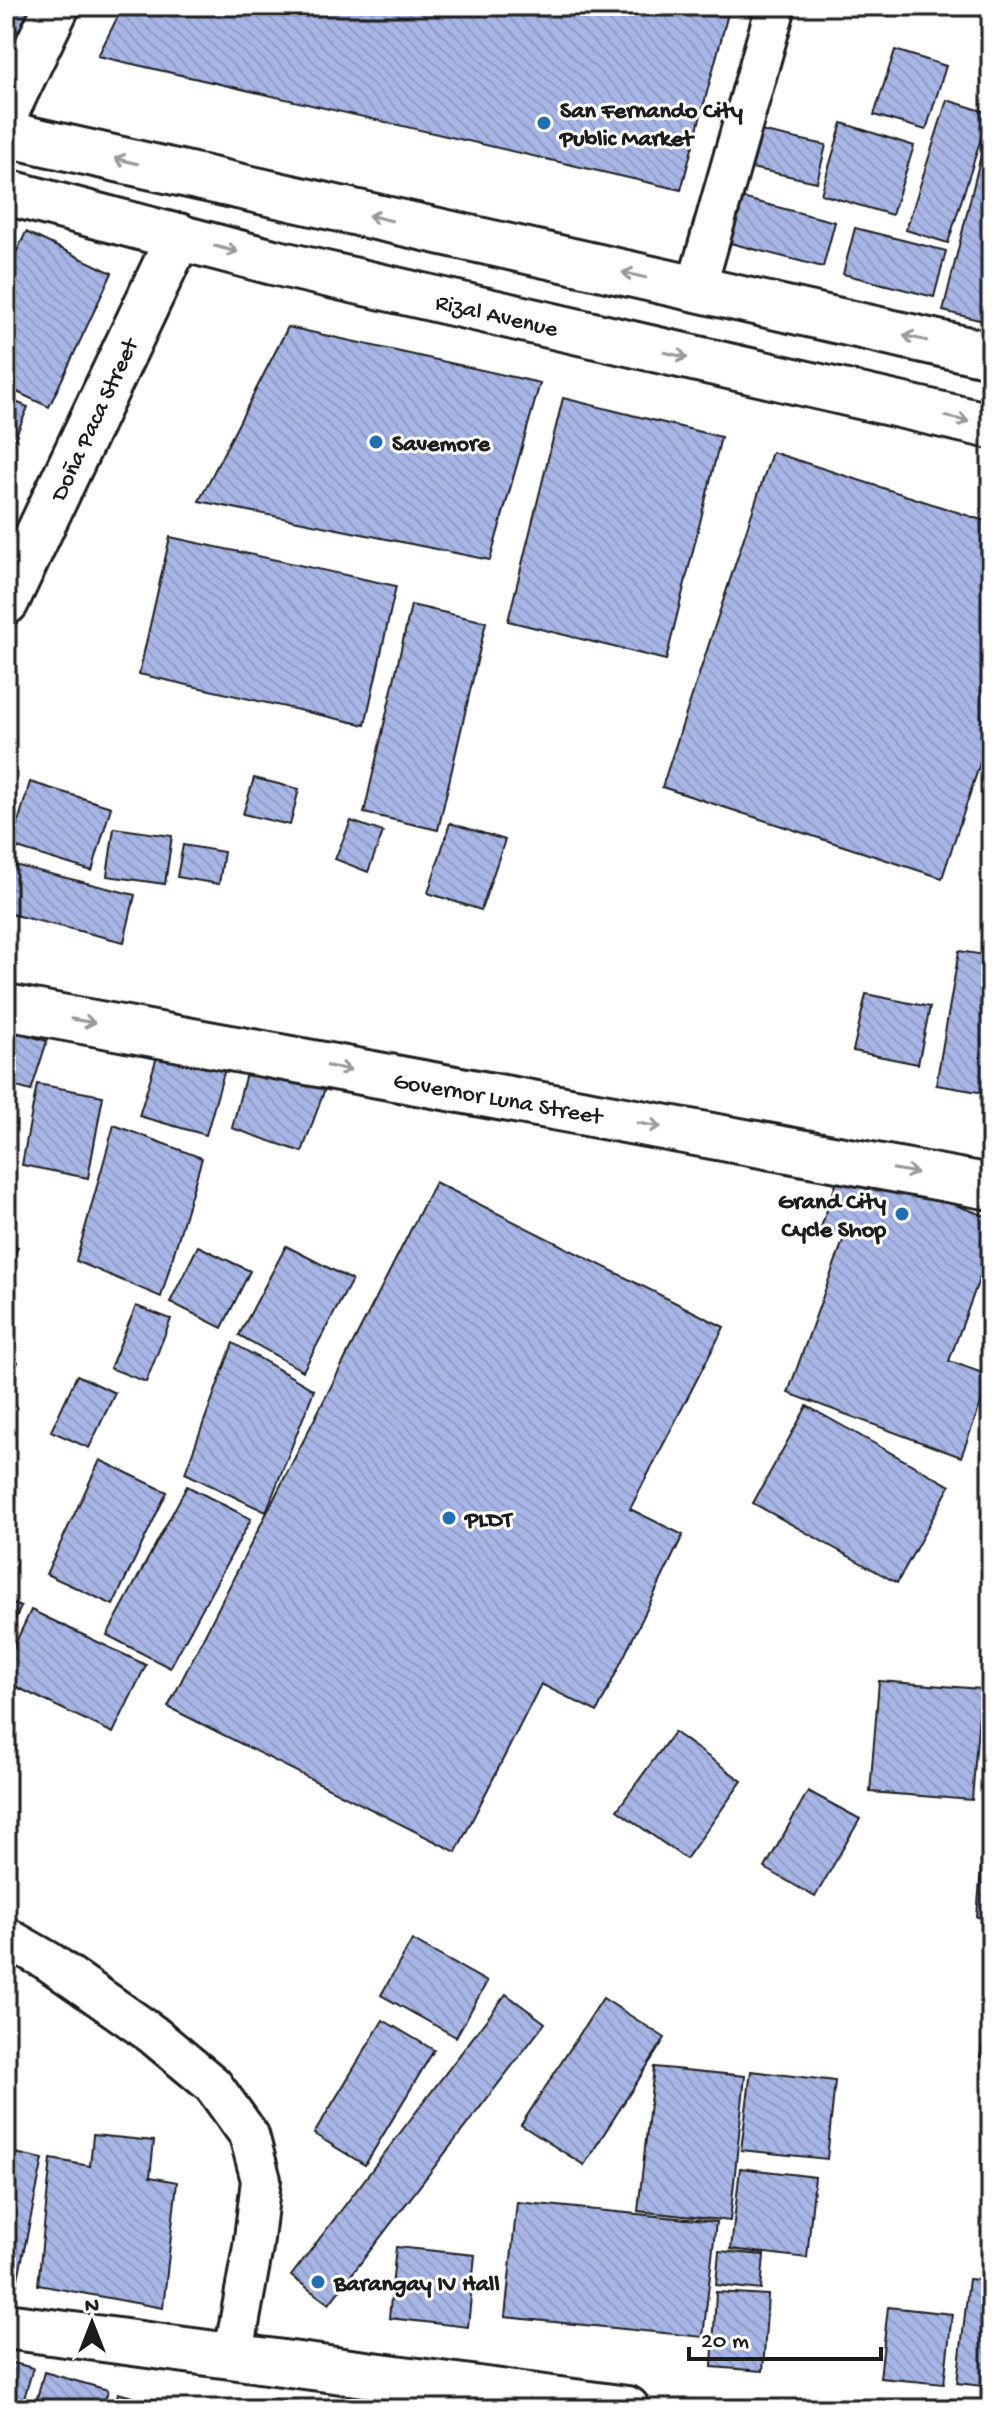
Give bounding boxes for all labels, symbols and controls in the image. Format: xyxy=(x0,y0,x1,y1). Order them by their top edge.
place label: San Fernando City Public Market xyxy=(558,98,743,155)
marker: San Fernando City Public Market xyxy=(535,114,553,132)
one-way arrow xyxy=(114,153,140,168)
one-way arrow xyxy=(368,210,394,225)
one-way arrow xyxy=(212,242,238,257)
one-way arrow xyxy=(622,267,647,282)
street label: Rizal Avenue xyxy=(432,289,561,346)
one-way arrow xyxy=(903,330,928,345)
street label: Doña Paca Street xyxy=(45,332,147,508)
one-way arrow xyxy=(663,348,688,363)
one-way arrow xyxy=(944,412,969,427)
place label: Savemore xyxy=(392,431,491,460)
marker: Savemore xyxy=(367,433,385,451)
one-way arrow xyxy=(70,1015,95,1030)
one-way arrow xyxy=(325,1061,351,1076)
street label: Governor Luna Street xyxy=(391,1068,606,1133)
one-way arrow xyxy=(636,1118,662,1133)
one-way arrow xyxy=(892,1165,917,1180)
place label: Grand City Cycle Shop xyxy=(778,1189,886,1246)
marker: Grand City Cycle Shop xyxy=(893,1205,911,1223)
place label: PLDT xyxy=(463,1507,514,1536)
marker: PLDT xyxy=(440,1509,458,1527)
place label: Barangay IV Hall xyxy=(333,2271,500,2300)
marker: Barangay IV Hall xyxy=(309,2273,327,2291)
north arrow xyxy=(52,2283,132,2363)
text: N xyxy=(85,2294,99,2320)
scale bar xyxy=(689,2311,881,2361)
text: 20 m xyxy=(701,2328,749,2357)

